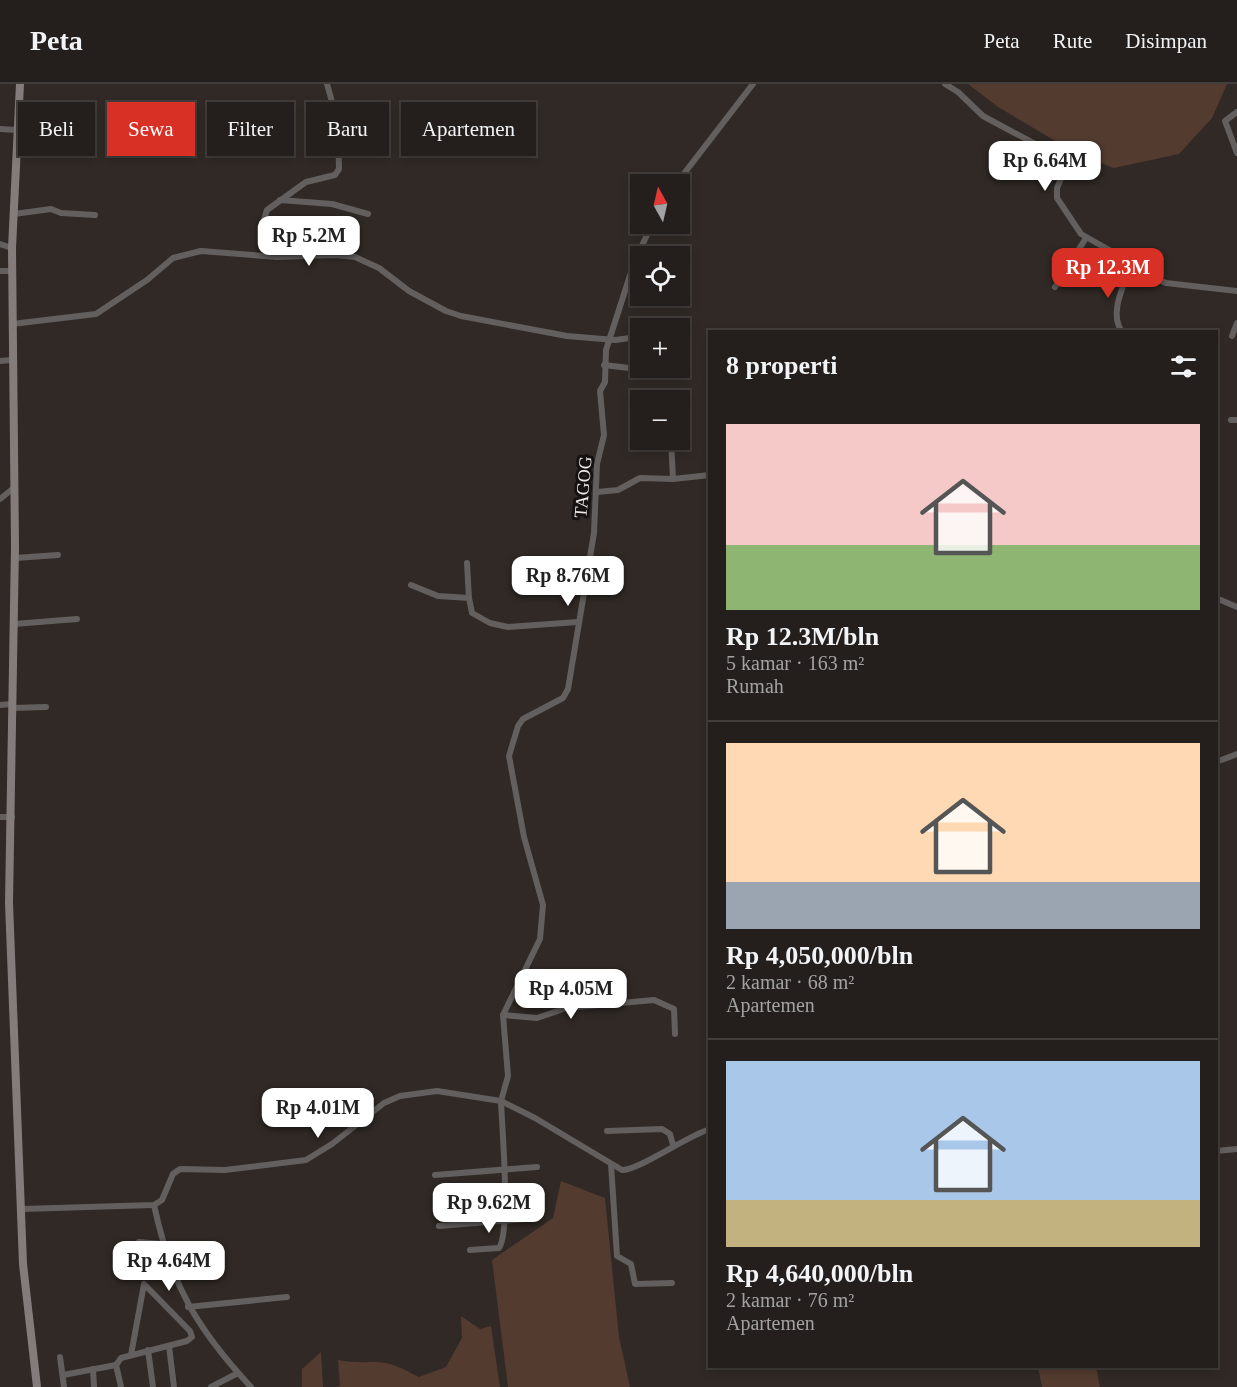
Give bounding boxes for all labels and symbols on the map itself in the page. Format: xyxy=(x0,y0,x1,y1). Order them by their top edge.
pin: Rp 6.64M xyxy=(983,141,1107,192)
north arrow xyxy=(630,174,690,234)
pin: Rp 5.2M xyxy=(254,216,364,267)
pin: Rp 12.3M xyxy=(1046,248,1170,299)
street label: TAGOG xyxy=(570,455,596,519)
pin: Rp 8.76M xyxy=(506,556,630,607)
pin: Rp 4.05M xyxy=(509,969,633,1020)
pin: Rp 4.01M xyxy=(256,1088,380,1139)
pin: Rp 9.62M xyxy=(427,1183,551,1234)
pin: Rp 4.64M xyxy=(107,1241,231,1292)

